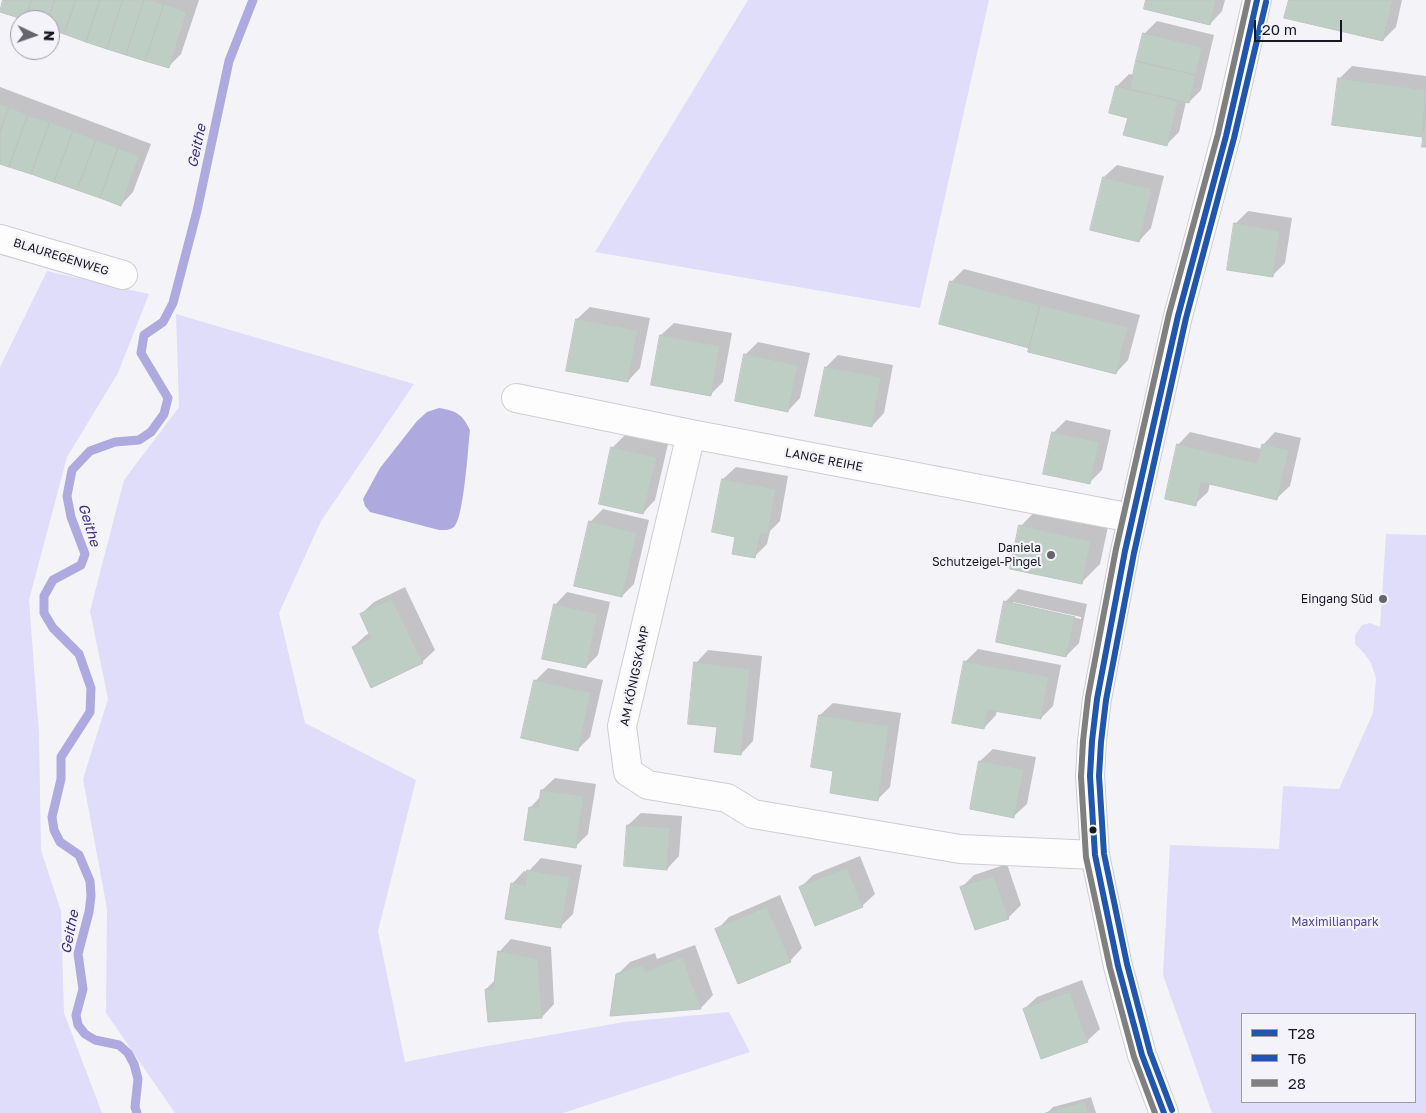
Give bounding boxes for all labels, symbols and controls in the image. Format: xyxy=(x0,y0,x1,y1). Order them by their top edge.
north arrow xyxy=(10,10,60,60)
scale bar xyxy=(1256,10,1344,42)
text: 20 m xyxy=(1262,20,1297,38)
text: N xyxy=(41,30,58,42)
water label: Geithe xyxy=(184,123,210,169)
street label: BLAUREGENWEG xyxy=(11,236,111,278)
street label: LANGE REIHE xyxy=(784,445,864,475)
water label: Geithe xyxy=(75,501,103,549)
place label: Daniela Schutzeigel-Pingel xyxy=(932,541,1041,569)
marker: Daniela Schutzeigel-Pingel xyxy=(1045,549,1057,561)
place label: Eingang Süd xyxy=(1301,592,1373,606)
marker: Eingang Süd xyxy=(1377,593,1389,605)
street label: AM KÖNIGSKAMP xyxy=(617,625,653,727)
unlabelled marker xyxy=(1088,825,1098,835)
water label: Geithe xyxy=(58,909,82,955)
park label: Maximilianpark xyxy=(1291,915,1379,929)
legend xyxy=(1241,1013,1416,1103)
text: T28 xyxy=(1288,1024,1315,1042)
text: T6 xyxy=(1288,1049,1306,1067)
text: 28 xyxy=(1288,1074,1306,1092)

